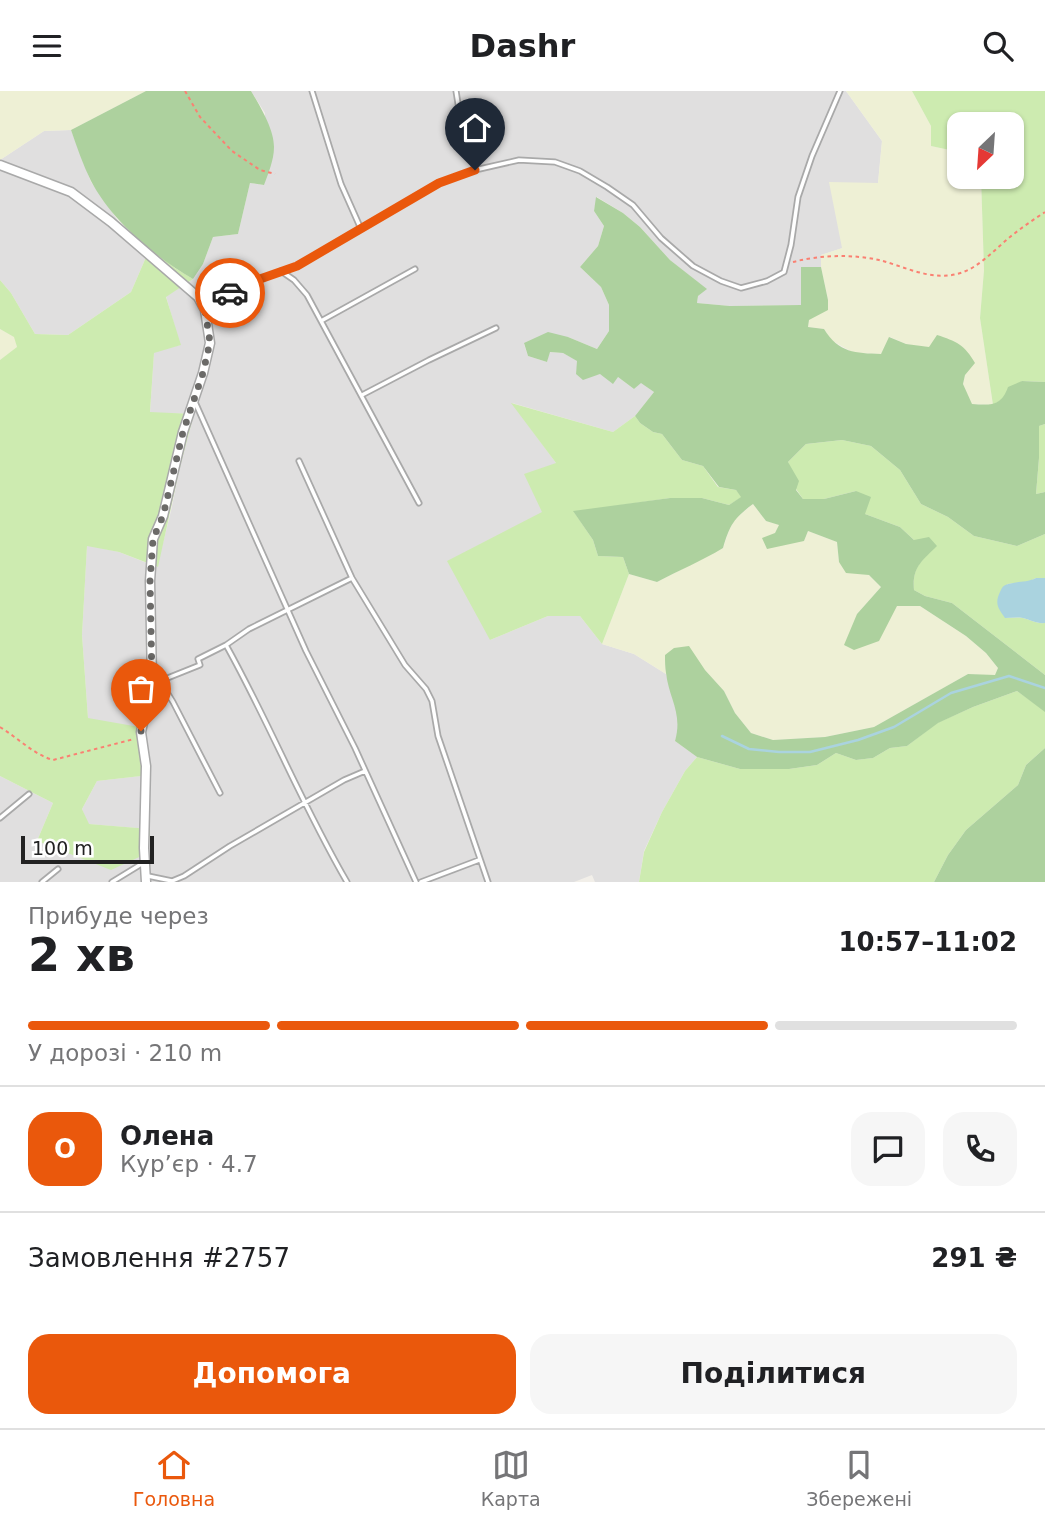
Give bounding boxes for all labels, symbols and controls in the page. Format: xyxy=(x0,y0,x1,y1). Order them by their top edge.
icon: menu xyxy=(28,27,66,65)
text: Dashr xyxy=(470,27,575,65)
icon: search xyxy=(979,27,1017,65)
pin xyxy=(445,98,505,170)
icon: home xyxy=(456,109,494,147)
north arrow xyxy=(947,112,1024,189)
map controls xyxy=(947,112,1024,189)
courier xyxy=(195,258,265,328)
icon: car xyxy=(211,274,249,312)
pin xyxy=(111,659,171,731)
icon: bag xyxy=(122,670,160,708)
scale bar xyxy=(21,833,154,865)
text: 100 m xyxy=(32,837,93,859)
text: Прибуде через xyxy=(28,903,209,929)
text: 10:57–11:02 xyxy=(838,927,1017,957)
text: 2 хв xyxy=(28,928,135,982)
text: У дорозі · 210 m xyxy=(28,1040,222,1066)
button: chat xyxy=(851,1112,925,1186)
button: phone xyxy=(943,1112,1017,1186)
text: Олена xyxy=(120,1121,214,1151)
text: О xyxy=(54,1134,76,1164)
text: Кур’єр · 4.7 xyxy=(120,1151,258,1177)
text: Замовлення #2757 xyxy=(28,1243,290,1273)
text: 291 ₴ xyxy=(931,1243,1017,1273)
button: Допомога xyxy=(28,1334,516,1414)
button: Поділитися xyxy=(530,1334,1017,1414)
tab: Головна xyxy=(133,1446,215,1510)
tab: Карта xyxy=(481,1446,541,1510)
tab: Збережені xyxy=(806,1446,912,1510)

